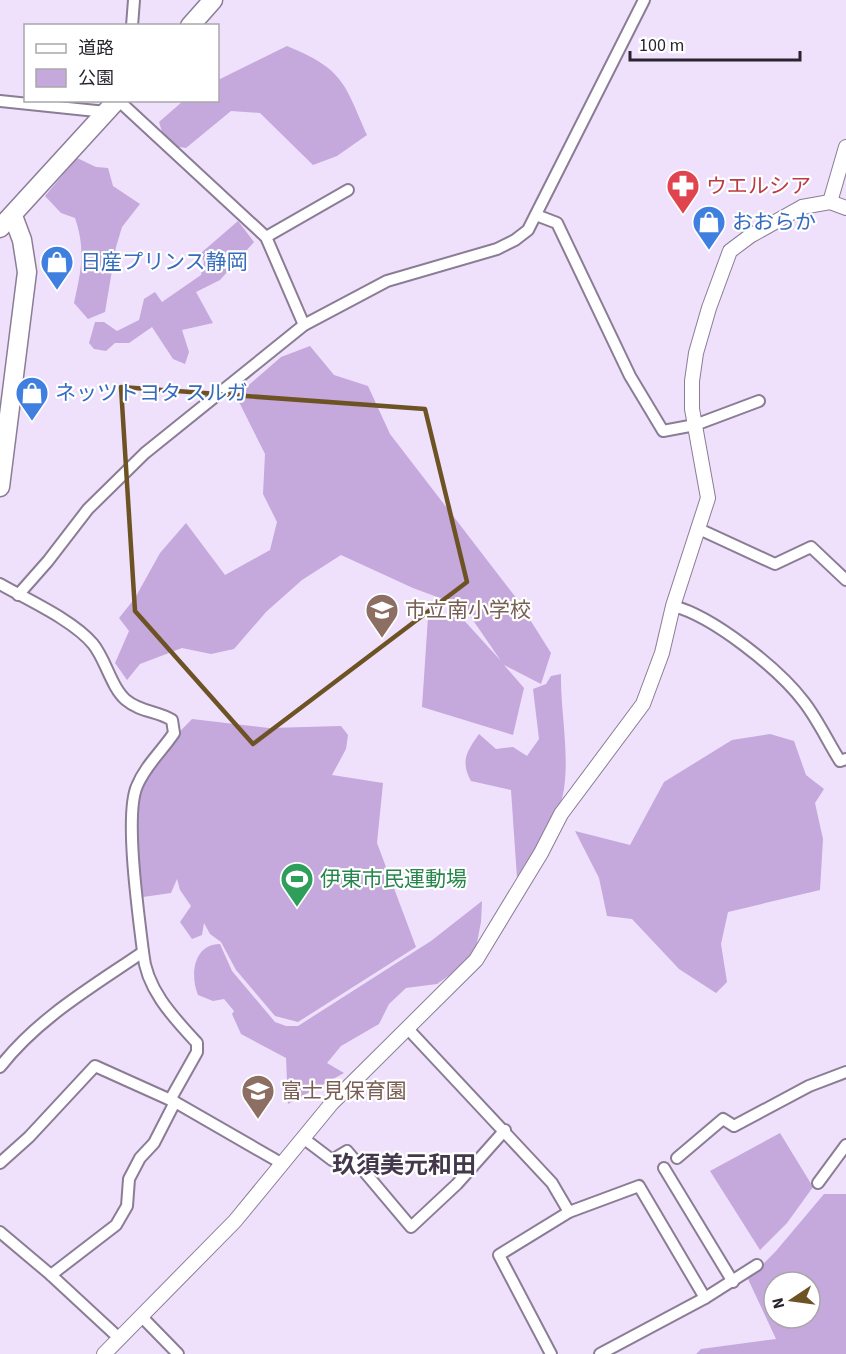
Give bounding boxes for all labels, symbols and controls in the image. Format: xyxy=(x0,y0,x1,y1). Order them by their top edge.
legend xyxy=(24,24,219,102)
scale bar xyxy=(630,24,800,62)
text: 100 m xyxy=(639,33,684,58)
text: 道路 xyxy=(78,36,114,61)
text: 公園 xyxy=(78,66,114,91)
pharmacy icon: ウエルシア xyxy=(665,168,701,215)
place label: ウエルシア xyxy=(706,171,811,201)
shop icon: おおらか xyxy=(691,204,727,251)
place label: おおらか xyxy=(732,207,816,237)
shop icon: 日産プリンス静岡 xyxy=(39,244,75,291)
place label: 日産プリンス静岡 xyxy=(80,247,248,277)
shop icon: ネッツトヨタ スルガ xyxy=(14,375,50,422)
place label: ネッツトヨタ スルガ xyxy=(55,378,248,408)
school or university icon: 市立南小学校 xyxy=(364,592,400,639)
place label: 市立南小学校 xyxy=(405,595,531,625)
sports icon: 伊東市民運動場 xyxy=(279,861,315,908)
place label: 伊東市民運動場 xyxy=(320,864,467,894)
school or university icon: 富士見保育園 xyxy=(240,1073,276,1120)
place label: 富士見保育園 xyxy=(281,1076,407,1106)
district label: 玖須美元和田 xyxy=(332,1148,476,1183)
north arrow xyxy=(762,1270,822,1330)
text: N xyxy=(766,1295,790,1311)

